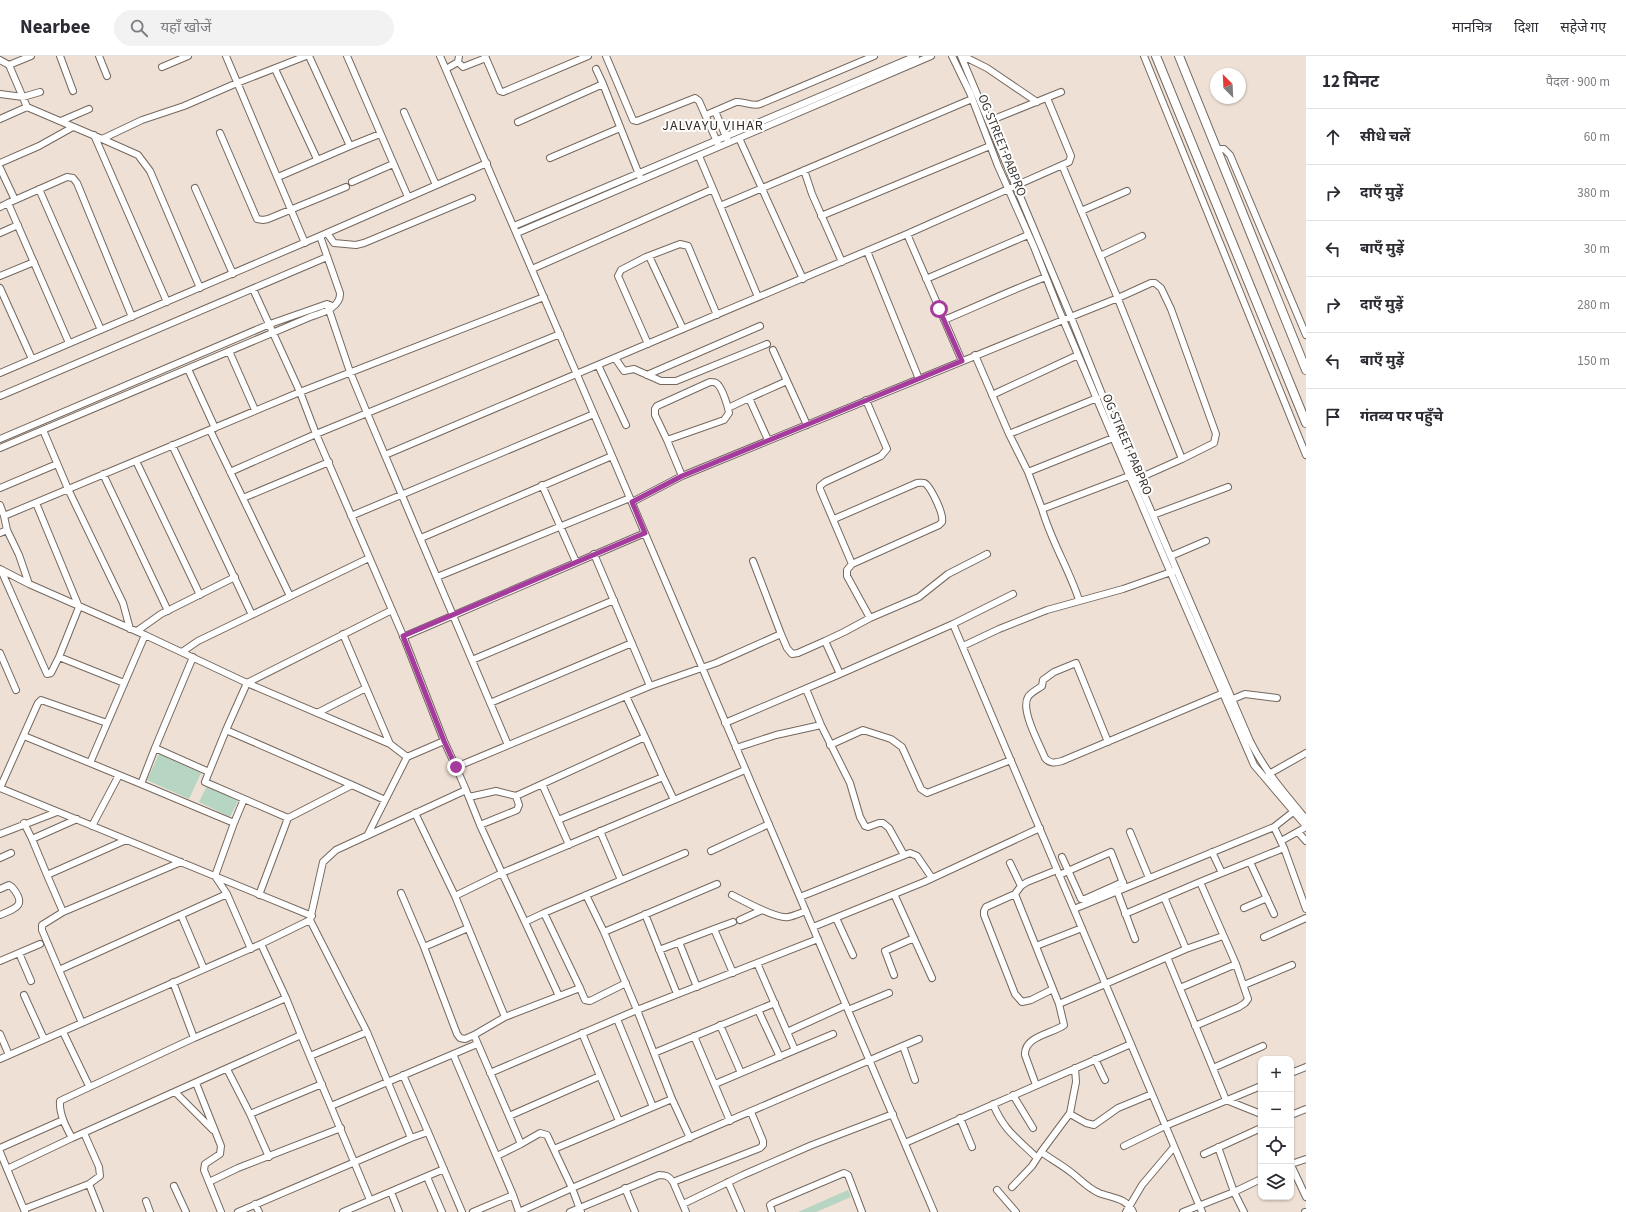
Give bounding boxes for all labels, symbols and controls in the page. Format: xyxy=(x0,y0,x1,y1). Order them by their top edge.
search box xyxy=(114,10,394,46)
text: Nearbee xyxy=(20,14,90,41)
icon: search xyxy=(128,17,150,39)
text: यहाँ खोजें xyxy=(160,17,211,38)
text: मानचित्र xyxy=(1452,18,1492,38)
text: दिशा xyxy=(1514,18,1538,38)
text: सहेजे गए xyxy=(1560,18,1606,38)
north arrow xyxy=(1210,68,1246,104)
text: 12 मिनट xyxy=(1322,70,1379,94)
text: पैदल · 900 m xyxy=(1546,73,1610,91)
street label: OG STREET PABPRO xyxy=(973,92,1031,199)
district label: JALVAYU VIHAR xyxy=(662,116,764,136)
icon: ahead xyxy=(1322,126,1344,148)
text: सीधे चलें xyxy=(1360,126,1410,147)
text: 60 m xyxy=(1584,128,1610,146)
icon: right xyxy=(1322,182,1344,204)
text: दाएँ मुड़ें xyxy=(1360,182,1403,203)
text: 380 m xyxy=(1577,184,1610,202)
icon: left xyxy=(1322,238,1344,260)
text: बाएँ मुड़ें xyxy=(1360,238,1404,259)
text: 30 m xyxy=(1584,240,1610,258)
icon: right xyxy=(1322,294,1344,316)
text: दाएँ मुड़ें xyxy=(1360,294,1403,315)
text: 280 m xyxy=(1577,296,1610,314)
route start xyxy=(930,300,948,318)
icon: left xyxy=(1322,350,1344,372)
text: बाएँ मुड़ें xyxy=(1360,350,1404,371)
text: 150 m xyxy=(1577,352,1610,370)
street label: OG STREET PABPRO xyxy=(1098,391,1157,498)
icon: arrive xyxy=(1322,406,1344,428)
text: गंतव्य पर पहुँचे xyxy=(1360,406,1443,427)
route end xyxy=(447,758,465,776)
map controls xyxy=(1258,1056,1294,1200)
button: + xyxy=(1258,1056,1294,1092)
button: − xyxy=(1258,1092,1294,1128)
button: locate xyxy=(1258,1128,1294,1164)
button: layers xyxy=(1258,1164,1294,1200)

